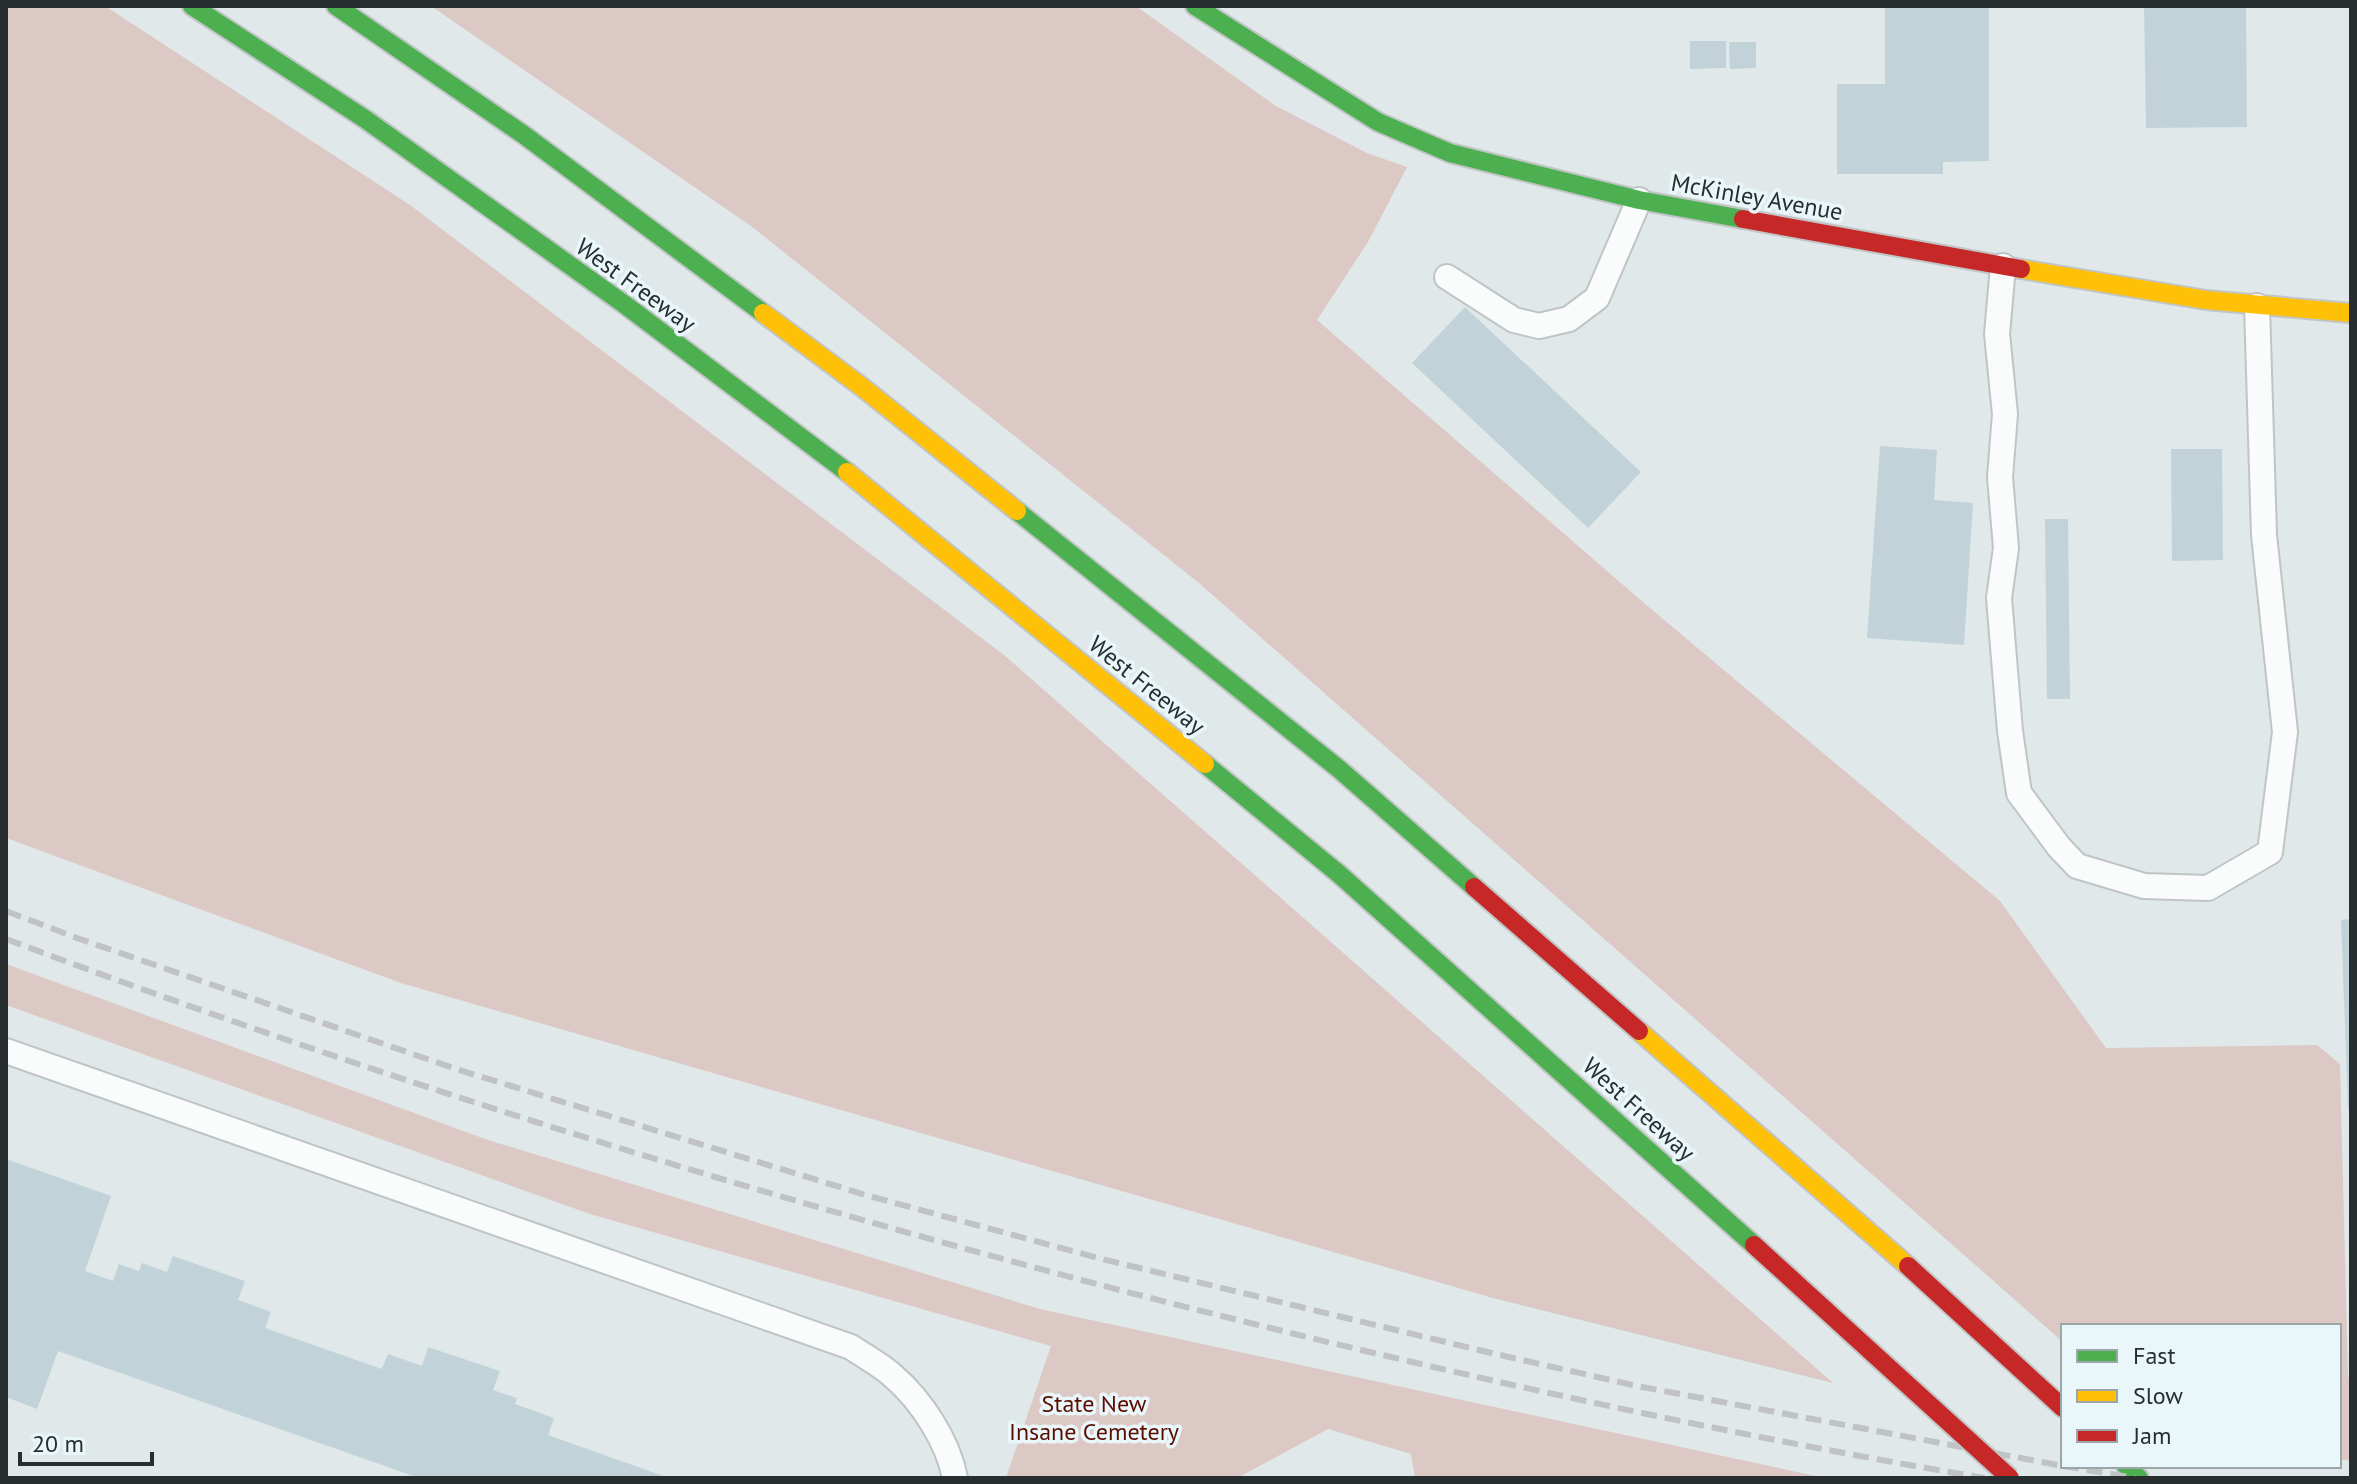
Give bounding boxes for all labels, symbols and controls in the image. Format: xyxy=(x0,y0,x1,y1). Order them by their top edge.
street label: McKinley Avenue xyxy=(1669,167,1845,227)
street label: West Freeway xyxy=(570,231,702,339)
street label: West Freeway xyxy=(1083,629,1211,741)
street label: West Freeway xyxy=(1576,1050,1702,1168)
legend xyxy=(2061,1324,2341,1468)
text: Fast xyxy=(2133,1340,2176,1371)
text: Slow xyxy=(2133,1380,2183,1411)
park label: State New Insane Cemetery xyxy=(1009,1388,1179,1447)
scale bar xyxy=(20,1416,152,1466)
text: Jam xyxy=(2132,1420,2171,1451)
text: 20 m xyxy=(32,1428,84,1459)

